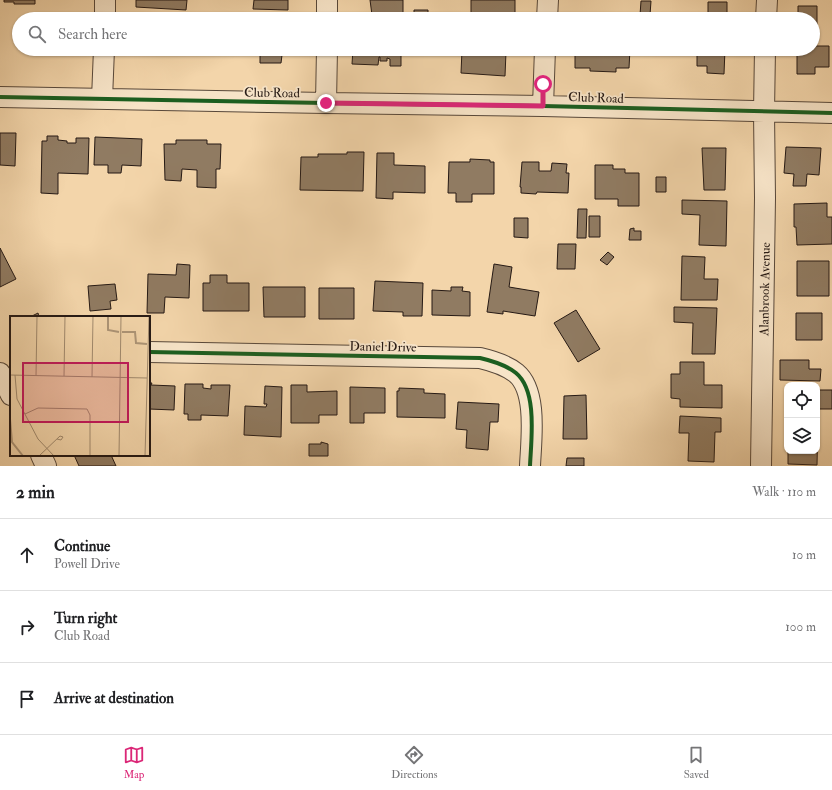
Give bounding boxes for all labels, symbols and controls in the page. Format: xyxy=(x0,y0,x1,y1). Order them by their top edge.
search box xyxy=(12,12,820,56)
icon: search xyxy=(26,23,48,45)
text: Search here xyxy=(58,25,127,44)
route start xyxy=(534,75,552,93)
street label: Club Road xyxy=(244,85,301,101)
street label: Club Road xyxy=(568,89,625,107)
route end xyxy=(317,94,335,112)
street label: Alanbrook Avenue xyxy=(756,241,774,337)
inset map xyxy=(10,316,150,456)
street label: Daniel Drive xyxy=(349,338,417,356)
map controls xyxy=(784,382,820,454)
button: locate xyxy=(784,382,820,418)
button: layers xyxy=(784,418,820,454)
text: 2 min xyxy=(16,482,55,503)
text: Walk · 110 m xyxy=(752,484,816,500)
text: Continue xyxy=(54,537,110,556)
icon: ahead xyxy=(16,544,38,566)
text: 10 m xyxy=(792,547,816,563)
text: Powell Drive xyxy=(54,556,120,572)
text: Turn right xyxy=(54,609,117,628)
icon: right xyxy=(16,616,38,638)
text: 100 m xyxy=(785,619,816,635)
text: Club Road xyxy=(54,628,110,644)
icon: arrive xyxy=(16,688,38,710)
text: Arrive at destination xyxy=(54,689,174,708)
tab: Map xyxy=(123,744,145,781)
tab: Directions xyxy=(391,744,438,781)
tab: Saved xyxy=(684,744,709,781)

